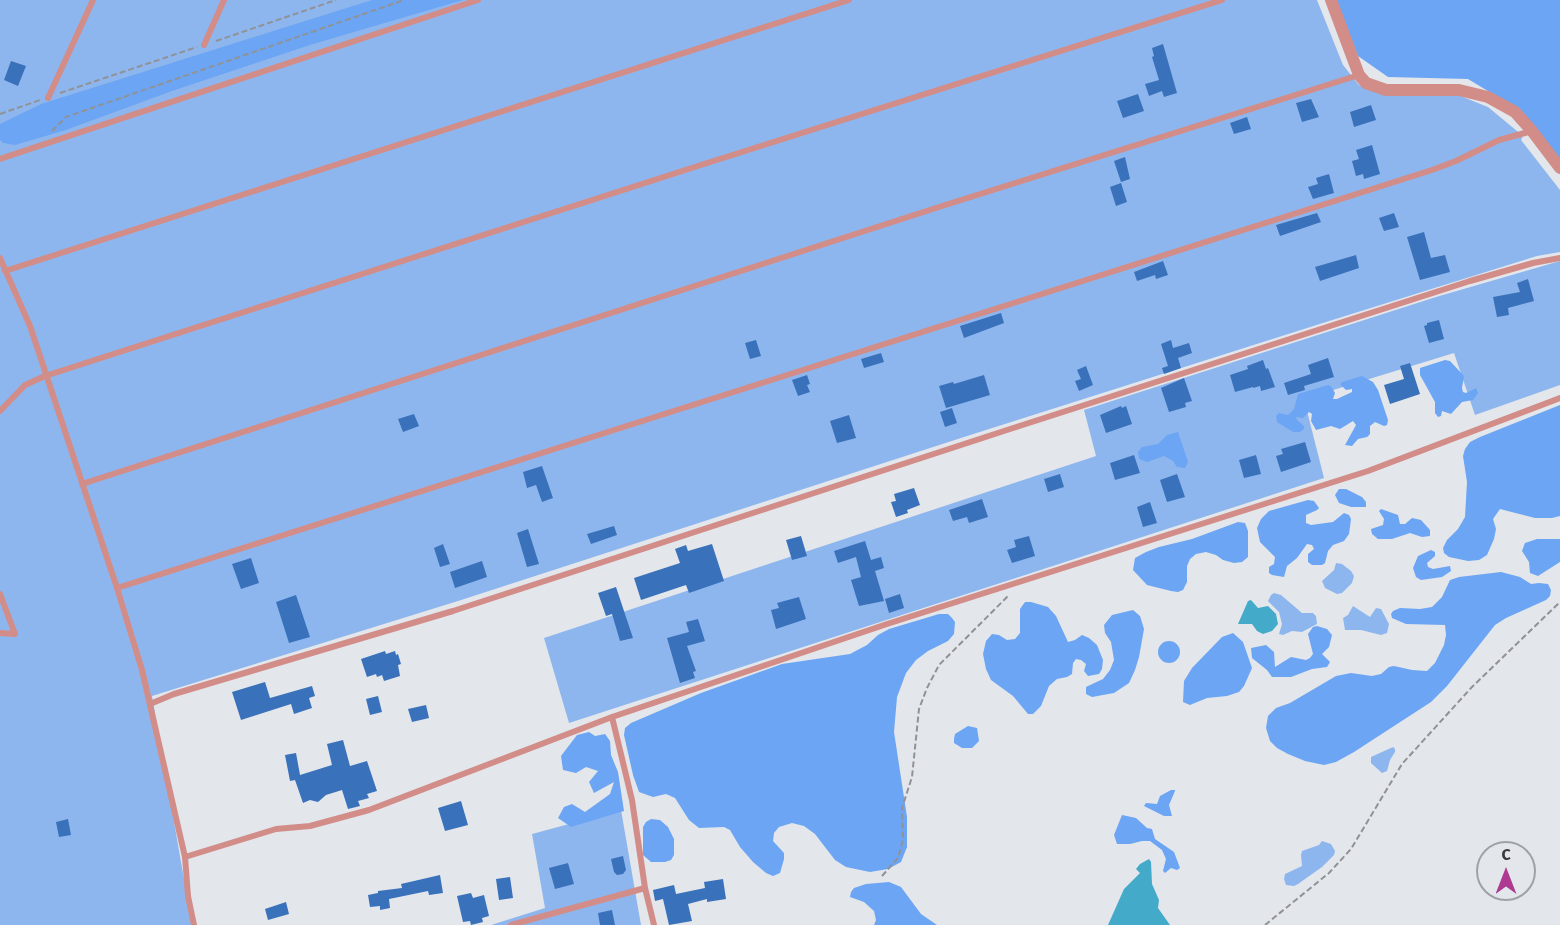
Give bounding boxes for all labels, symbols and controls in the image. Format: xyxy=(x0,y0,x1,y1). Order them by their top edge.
north arrow xyxy=(1476,841,1536,901)
text: С xyxy=(1501,845,1511,864)

